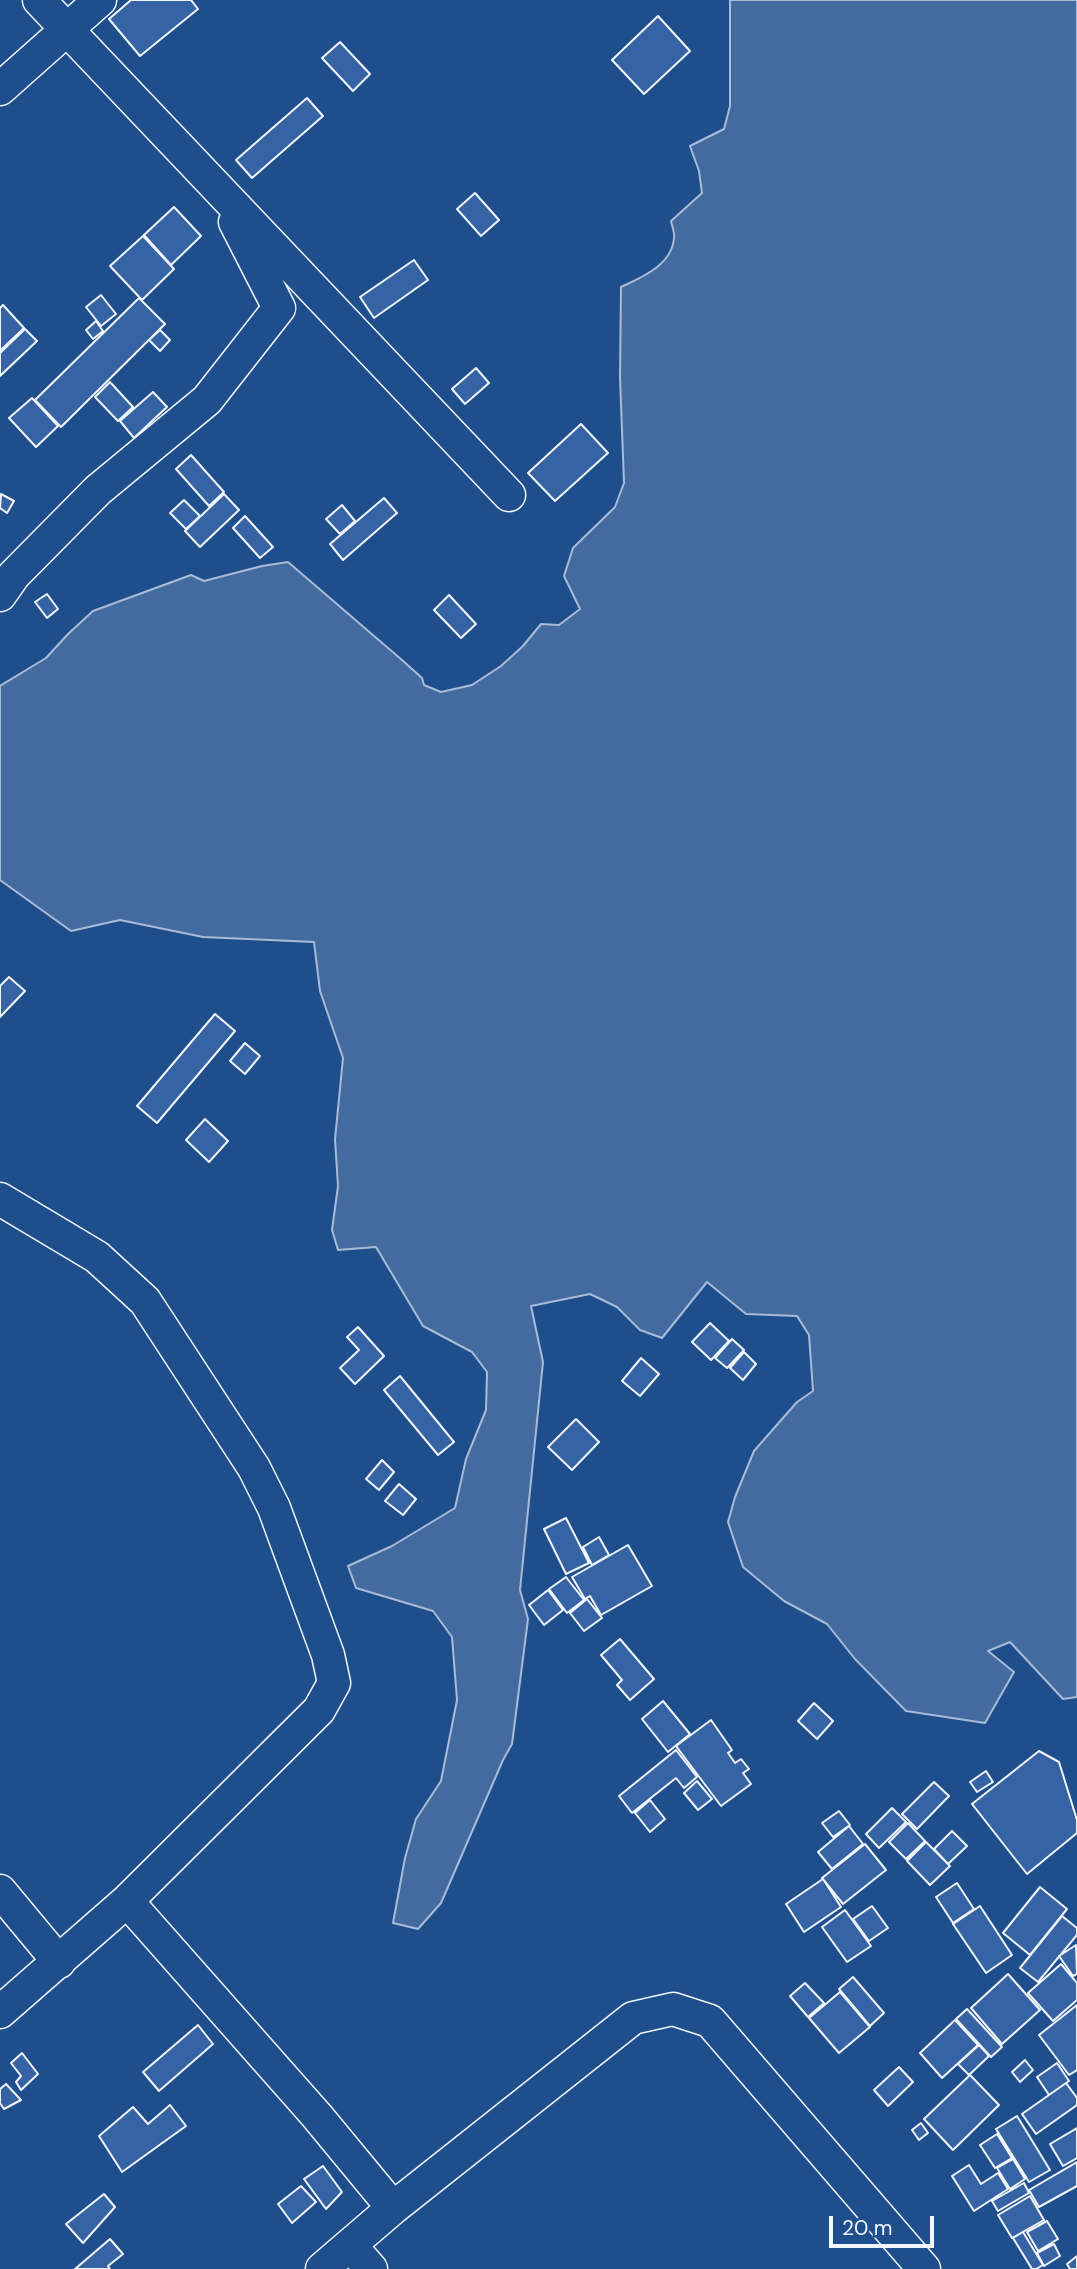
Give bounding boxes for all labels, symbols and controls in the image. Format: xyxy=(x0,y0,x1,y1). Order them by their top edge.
scale bar xyxy=(832,2202,937,2246)
text: 20 m xyxy=(842,2214,893,2242)

